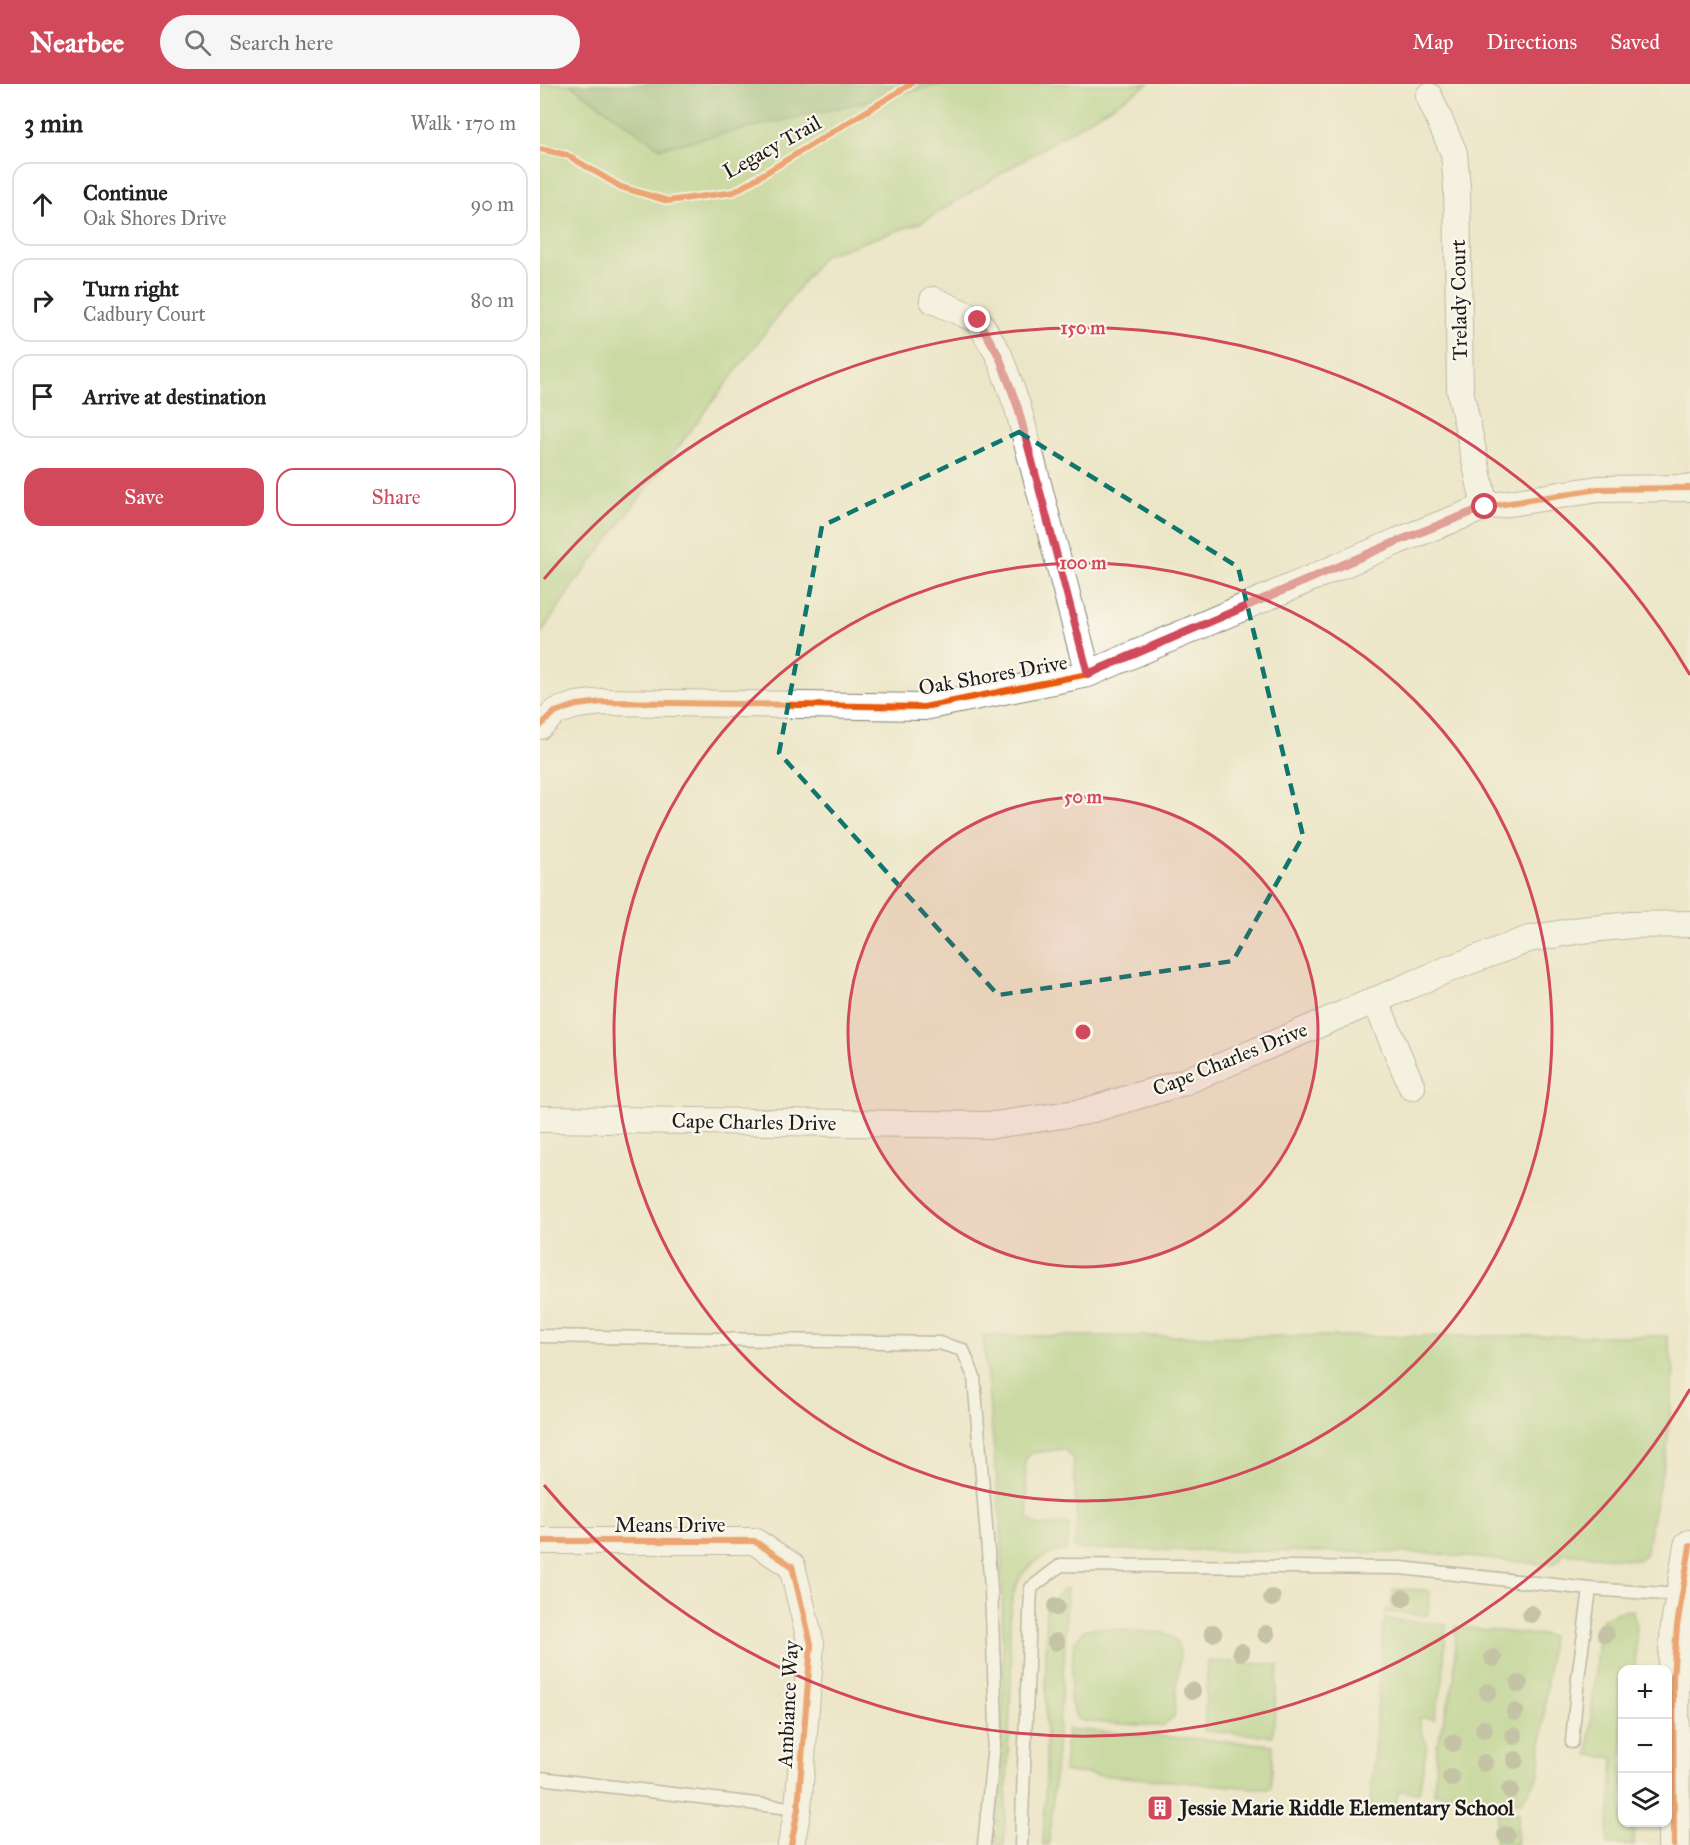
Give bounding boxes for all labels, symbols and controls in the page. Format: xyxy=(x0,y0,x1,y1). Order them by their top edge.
search box xyxy=(160,15,580,69)
text: Nearbee xyxy=(30,25,124,60)
icon: search xyxy=(181,26,214,59)
text: Search here xyxy=(229,29,333,56)
text: Map xyxy=(1413,29,1454,55)
text: Directions xyxy=(1487,29,1577,55)
text: Saved xyxy=(1610,29,1660,55)
text: 3 min xyxy=(24,107,83,139)
street label: Legacy Trail xyxy=(718,109,826,185)
text: Walk · 170 m xyxy=(411,111,516,135)
text: Continue xyxy=(83,179,168,206)
icon: ahead xyxy=(26,188,59,221)
text: 90 m xyxy=(471,192,514,216)
text: Oak Shores Drive xyxy=(83,206,227,230)
street label: Trelady Court xyxy=(1445,239,1473,361)
text: Turn right xyxy=(83,275,179,302)
icon: right xyxy=(26,284,59,317)
text: 80 m xyxy=(471,288,514,312)
text: Cadbury Court xyxy=(83,302,206,326)
route end xyxy=(964,306,990,332)
text: 150 m xyxy=(1061,317,1106,339)
icon: arrive xyxy=(26,380,59,413)
text: Arrive at destination xyxy=(83,383,266,410)
button: Save xyxy=(24,468,264,526)
button: Share xyxy=(276,468,516,526)
route start xyxy=(1471,493,1497,519)
text: 100 m xyxy=(1060,552,1107,574)
street label: Oak Shores Drive xyxy=(917,649,1070,701)
text: 50 m xyxy=(1064,786,1103,808)
street label: Cape Charles Drive xyxy=(1149,1016,1311,1102)
centre of rings xyxy=(1073,1022,1093,1042)
street label: Cape Charles Drive xyxy=(671,1108,837,1136)
street label: Means Drive xyxy=(614,1512,726,1538)
street label: Ambiance Way xyxy=(772,1639,804,1769)
map controls xyxy=(1618,1665,1672,1827)
button: + xyxy=(1618,1665,1672,1719)
button: − xyxy=(1618,1719,1672,1773)
button: layers xyxy=(1618,1773,1672,1827)
building icon: Jessie Marie Riddle Elementary School xyxy=(1145,1793,1175,1823)
place label: Jessie Marie Riddle Elementary School xyxy=(1177,1795,1515,1822)

